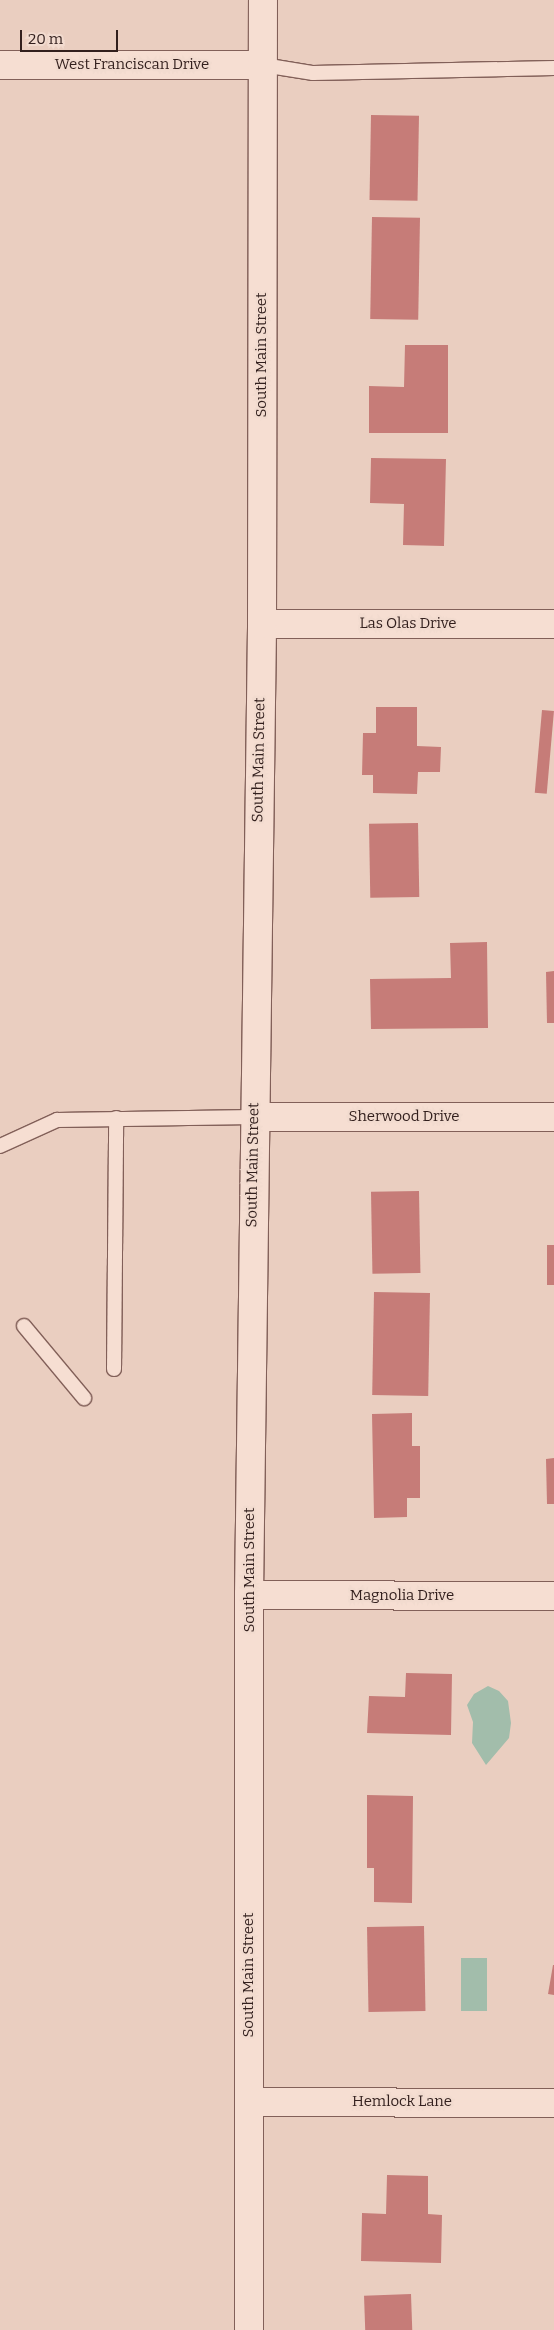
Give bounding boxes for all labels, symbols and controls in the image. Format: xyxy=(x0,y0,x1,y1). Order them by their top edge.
scale bar xyxy=(22,20,120,52)
text: 20 m xyxy=(28,30,63,48)
street label: West Franciscan Drive xyxy=(55,56,209,74)
street label: South Main Street xyxy=(253,293,271,417)
street label: Las Olas Drive xyxy=(359,615,457,633)
street label: South Main Street xyxy=(249,697,269,823)
street label: South Main Street xyxy=(243,1102,263,1228)
street label: Sherwood Drive xyxy=(348,1108,460,1126)
street label: South Main Street xyxy=(241,1508,259,1632)
street label: Magnolia Drive xyxy=(350,1587,454,1605)
street label: South Main Street xyxy=(240,1913,258,2037)
street label: Hemlock Lane xyxy=(352,2093,452,2111)

